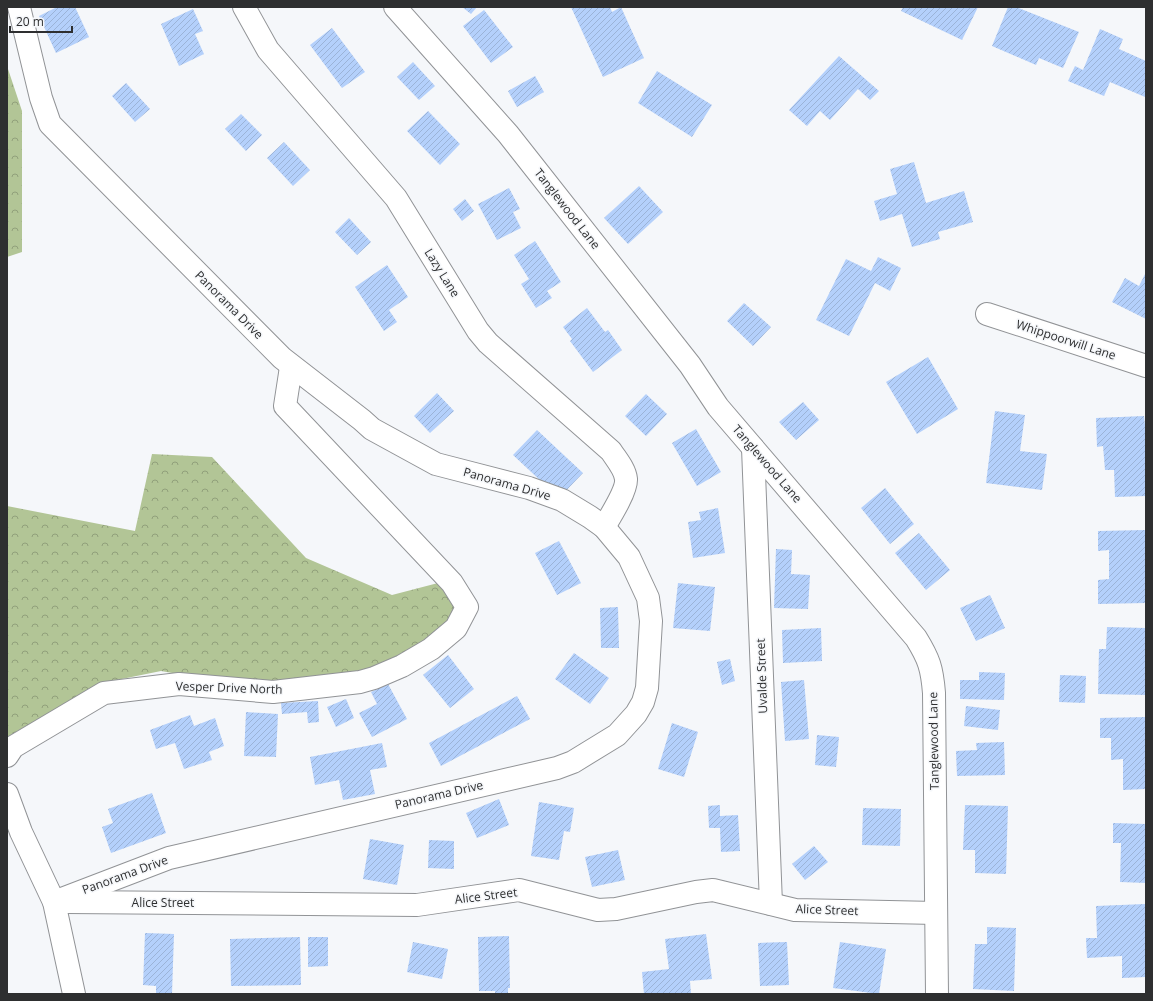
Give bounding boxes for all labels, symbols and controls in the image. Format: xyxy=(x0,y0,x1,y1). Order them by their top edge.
scale bar xyxy=(10,8,72,34)
text: 20 m xyxy=(16,13,44,30)
street label: Tanglewood Lane xyxy=(530,165,604,253)
street label: Lazy Lane xyxy=(421,245,464,301)
street label: Panorama Drive xyxy=(191,267,267,343)
street label: Whippoorwill Lane xyxy=(1014,315,1118,364)
street label: Tanglewood Lane xyxy=(729,421,806,506)
street label: Panorama Drive xyxy=(461,463,553,504)
street label: Uvalde Street xyxy=(752,638,771,714)
street label: Vesper Drive North xyxy=(175,677,283,698)
street label: Tanglewood Lane xyxy=(924,692,943,790)
street label: Panorama Drive xyxy=(393,776,485,813)
street label: Panorama Drive xyxy=(79,851,170,898)
street label: Alice Street xyxy=(454,883,518,908)
street label: Alice Street xyxy=(132,894,194,911)
street label: Alice Street xyxy=(795,900,859,919)

